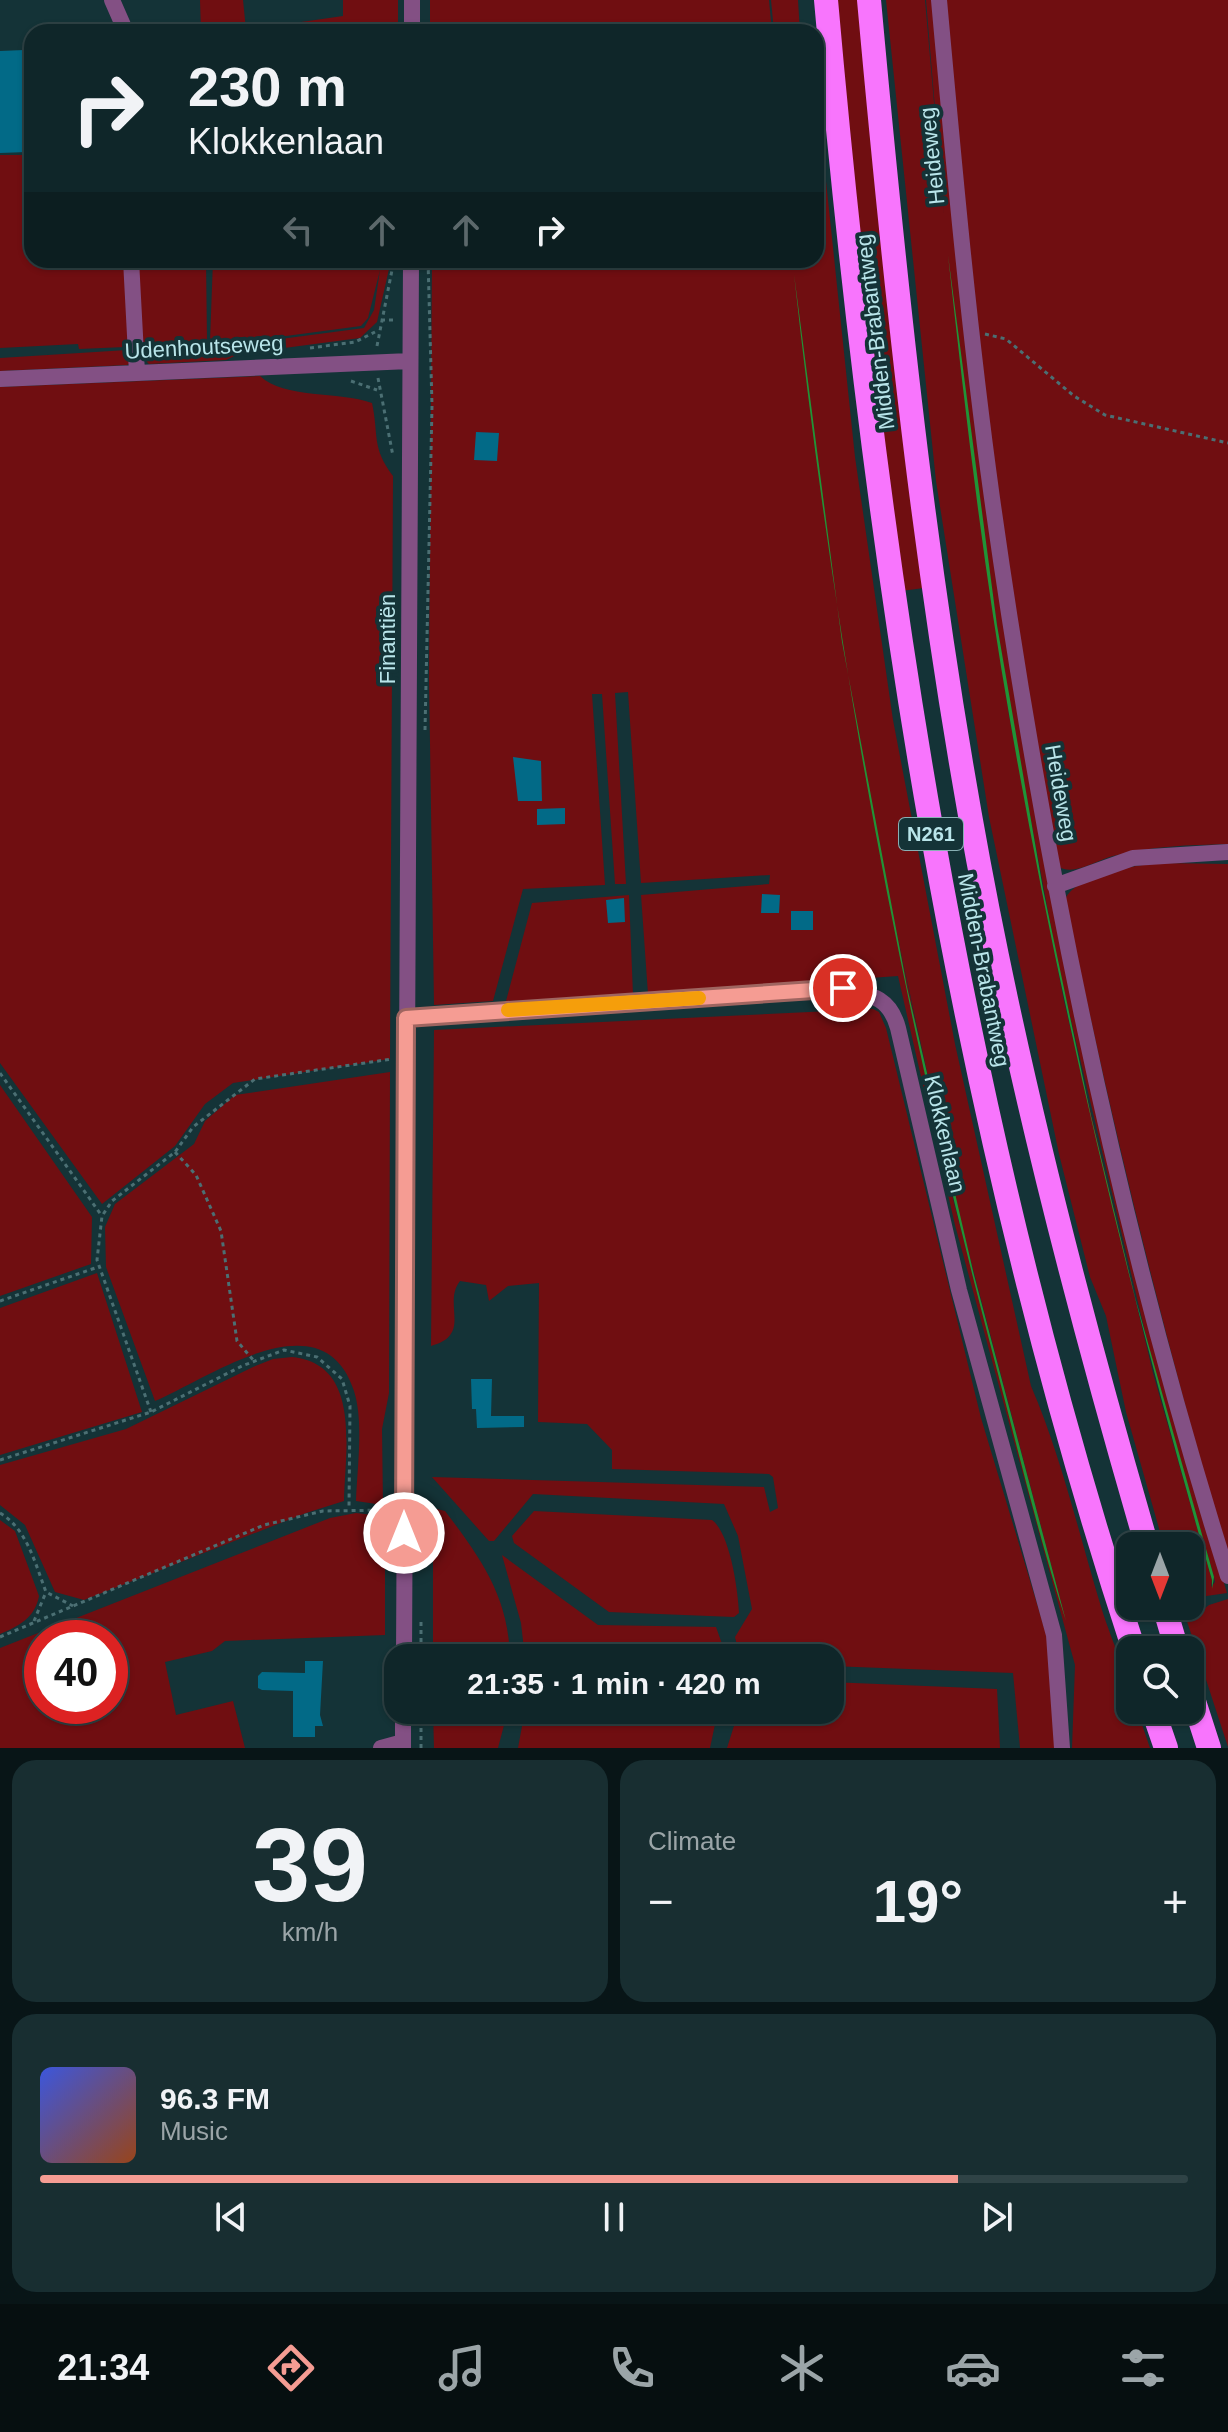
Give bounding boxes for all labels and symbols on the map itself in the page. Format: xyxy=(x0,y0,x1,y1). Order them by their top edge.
street label: Heideweg xyxy=(914,106,950,206)
street label: Midden-Brabantweg xyxy=(851,233,899,431)
street label: Udenhoutseweg xyxy=(124,330,284,364)
street label: Finantiën xyxy=(375,594,400,684)
street label: Heideweg xyxy=(1040,743,1082,843)
road number: N261 xyxy=(899,818,963,850)
street label: Midden-Brabantweg xyxy=(953,871,1015,1069)
pin xyxy=(809,954,877,1022)
street label: Klokkenlaan xyxy=(919,1073,971,1195)
position arrow xyxy=(362,1491,446,1575)
north arrow xyxy=(1116,1532,1204,1620)
speed limit sign: 40 xyxy=(24,1620,128,1724)

